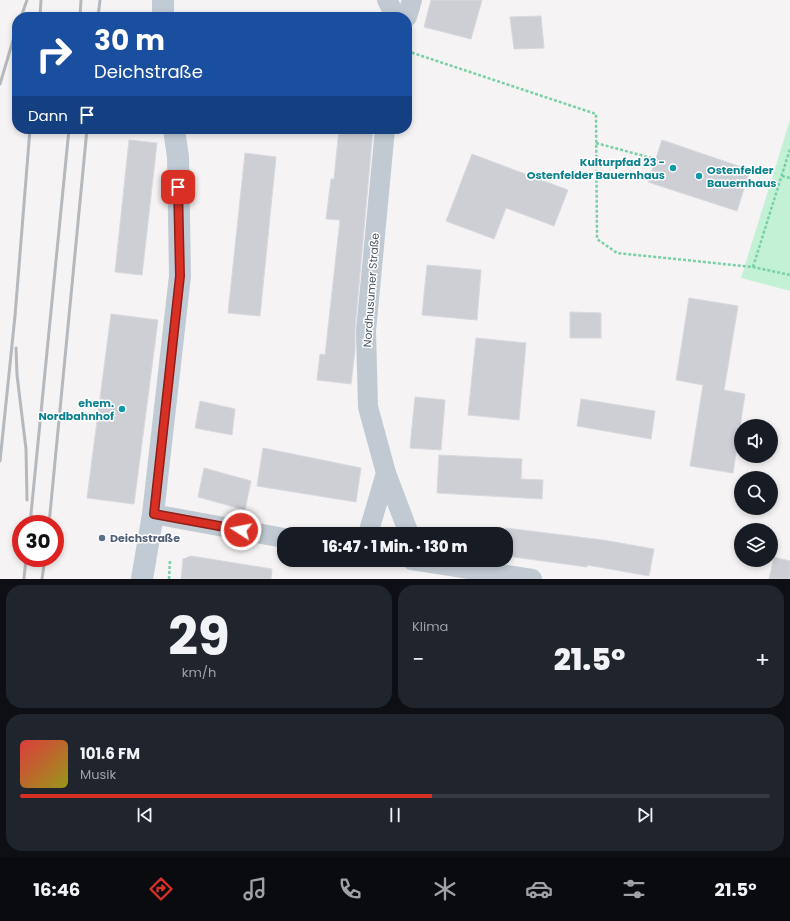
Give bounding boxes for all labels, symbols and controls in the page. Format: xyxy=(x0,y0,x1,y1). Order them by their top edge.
text: 30 m xyxy=(94,21,165,60)
icon: right xyxy=(28,28,80,80)
text: Deichstraße xyxy=(94,59,203,84)
icon: arrive xyxy=(76,104,98,126)
text: Dann xyxy=(28,105,68,126)
place label: Kulturpfad 23 - Ostenfelder Bauernhaus xyxy=(527,154,665,183)
place label: Ostenfelder Bauernhaus xyxy=(707,162,776,191)
marker: Kulturpfad 23 - Ostenfelder Bauernhaus xyxy=(668,163,678,173)
pin xyxy=(161,170,195,204)
marker: Ostenfelder Bauernhaus xyxy=(694,171,704,181)
icon: arrive xyxy=(167,176,189,198)
street label: Nordhusumer Straße xyxy=(359,232,383,348)
place label: ehem. Nordbahnhof xyxy=(38,395,114,424)
marker: ehem. Nordbahnhof xyxy=(117,404,127,414)
map controls xyxy=(734,419,778,567)
button: sound xyxy=(734,419,778,463)
button: search xyxy=(734,471,778,515)
position arrow xyxy=(220,509,262,551)
speed limit sign: 30 xyxy=(12,515,64,567)
button: layers xyxy=(734,523,778,567)
place label: Deichstraße xyxy=(110,530,180,546)
marker: Deichstraße xyxy=(97,533,107,543)
text: 16:47 · 1 Min. · 130 m xyxy=(322,536,468,557)
text: 29 xyxy=(168,600,230,673)
text: Klima xyxy=(412,617,448,636)
text: 21.5° xyxy=(554,638,625,681)
text: − xyxy=(412,644,424,675)
text: + xyxy=(755,644,770,675)
text: km/h xyxy=(182,663,216,682)
text: 101.6 FM xyxy=(80,743,140,764)
text: Musik xyxy=(80,765,116,784)
icon: previous xyxy=(134,804,156,826)
icon: pause xyxy=(384,804,406,826)
icon: next xyxy=(634,804,656,826)
icon: directions xyxy=(147,875,175,903)
icon: music xyxy=(241,875,269,903)
icon: phone xyxy=(336,875,364,903)
icon: climate xyxy=(431,875,459,903)
icon: car xyxy=(525,875,553,903)
icon: filters xyxy=(620,875,648,903)
text: 16:46 xyxy=(33,877,80,902)
text: 21.5° xyxy=(714,877,757,902)

